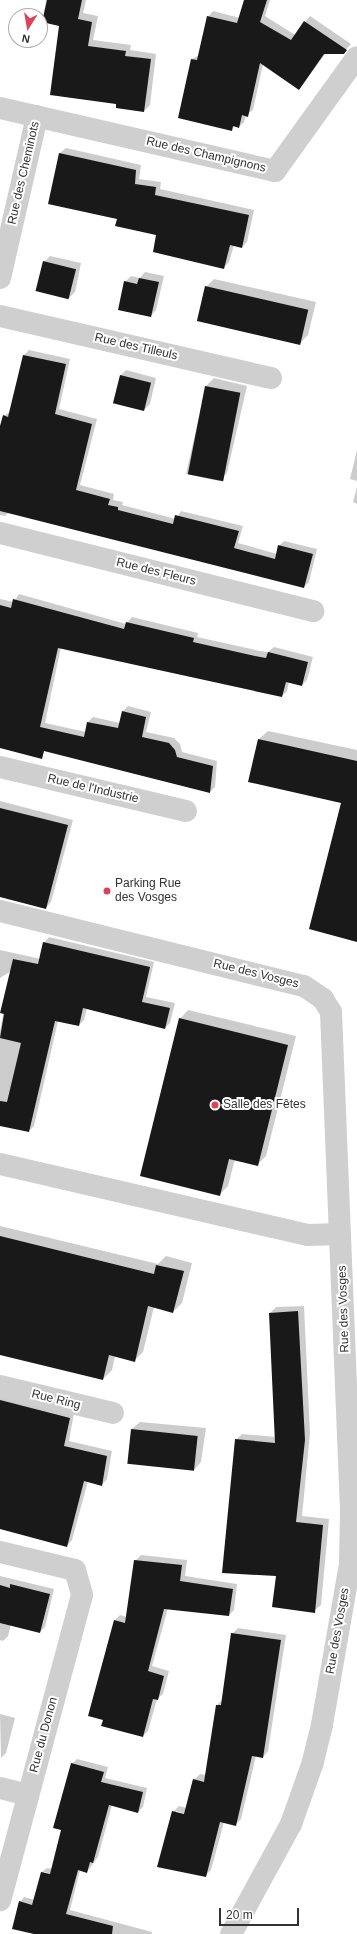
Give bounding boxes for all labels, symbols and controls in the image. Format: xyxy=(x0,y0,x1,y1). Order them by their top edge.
north arrow xyxy=(8,8,48,48)
text: N xyxy=(21,32,31,45)
street label: Rue des Cheminots xyxy=(5,120,43,226)
street label: Rue des Champignons xyxy=(145,134,267,176)
street label: Rue des Tilleuls xyxy=(93,330,179,364)
street label: Rue des Fleurs xyxy=(115,555,197,589)
street label: Rue de l'Industrie xyxy=(46,772,140,806)
place label: Parking Rue des Vosges xyxy=(115,877,181,905)
marker: Parking Rue des Vosges xyxy=(102,886,112,896)
street label: Rue des Vosges xyxy=(212,956,300,992)
place label: Salle des Fêtes xyxy=(223,1098,306,1112)
marker: Salle des Fêtes xyxy=(210,1100,220,1110)
street label: Rue des Vosges xyxy=(335,1265,353,1353)
street label: Rue Ring xyxy=(30,1387,82,1413)
street label: Rue des Vosges xyxy=(323,1587,353,1675)
street label: Rue du Donon xyxy=(27,1696,61,1774)
scale bar xyxy=(221,1900,301,1926)
text: 20 m xyxy=(226,1908,253,1922)

